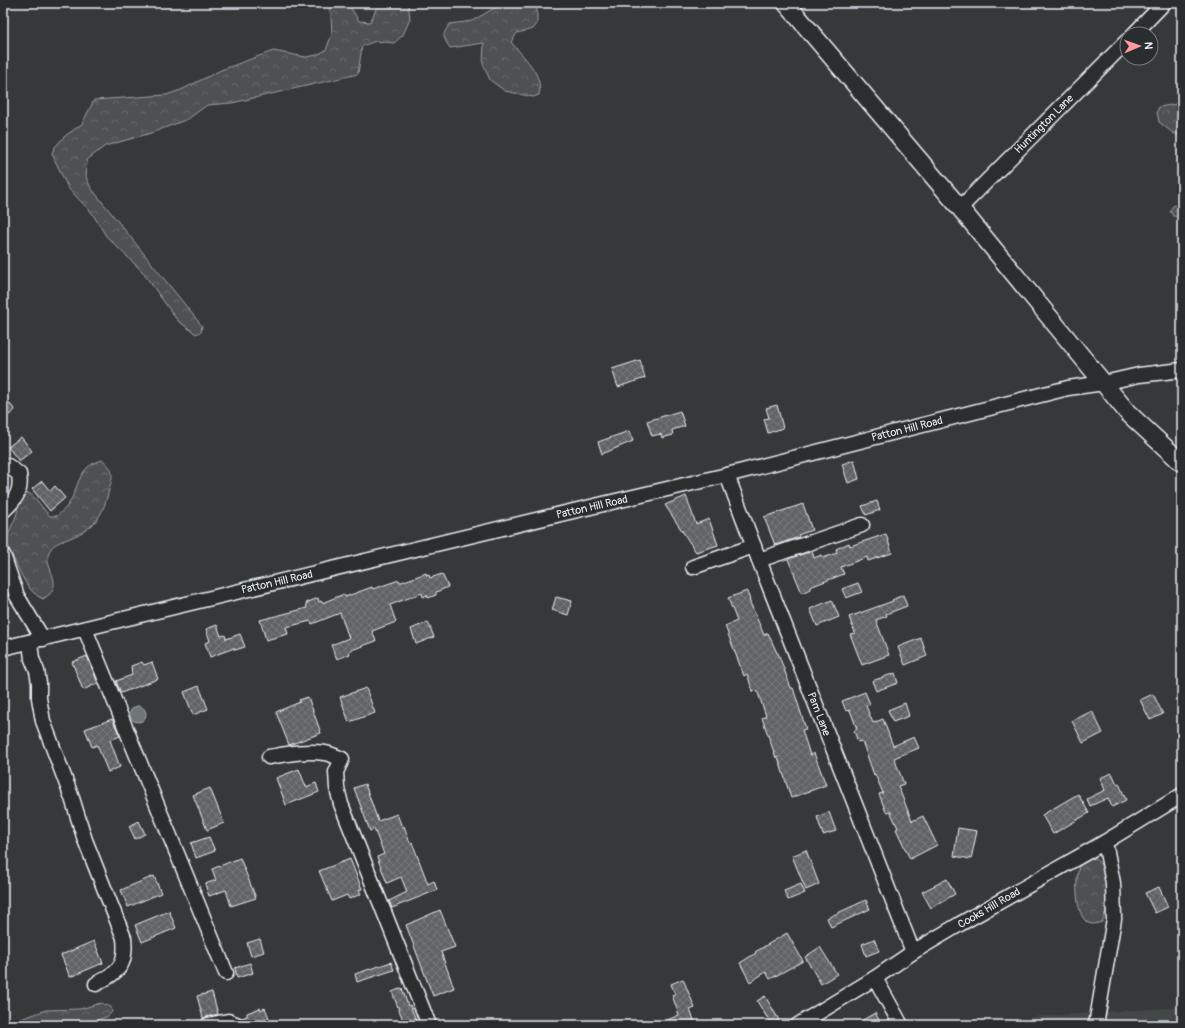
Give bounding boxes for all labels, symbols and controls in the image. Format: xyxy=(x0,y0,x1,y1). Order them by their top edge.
north arrow xyxy=(1119,26,1159,66)
text: N xyxy=(1142,42,1155,50)
street label: Huntington Lane xyxy=(1012,91,1077,156)
street label: Patton Hill Road xyxy=(870,414,944,444)
street label: Patton Hill Road xyxy=(555,492,629,522)
street label: Patton Hill Road xyxy=(240,567,314,597)
street label: Pam Lane xyxy=(805,690,833,738)
street label: Cooks Hill Road xyxy=(956,885,1022,931)

